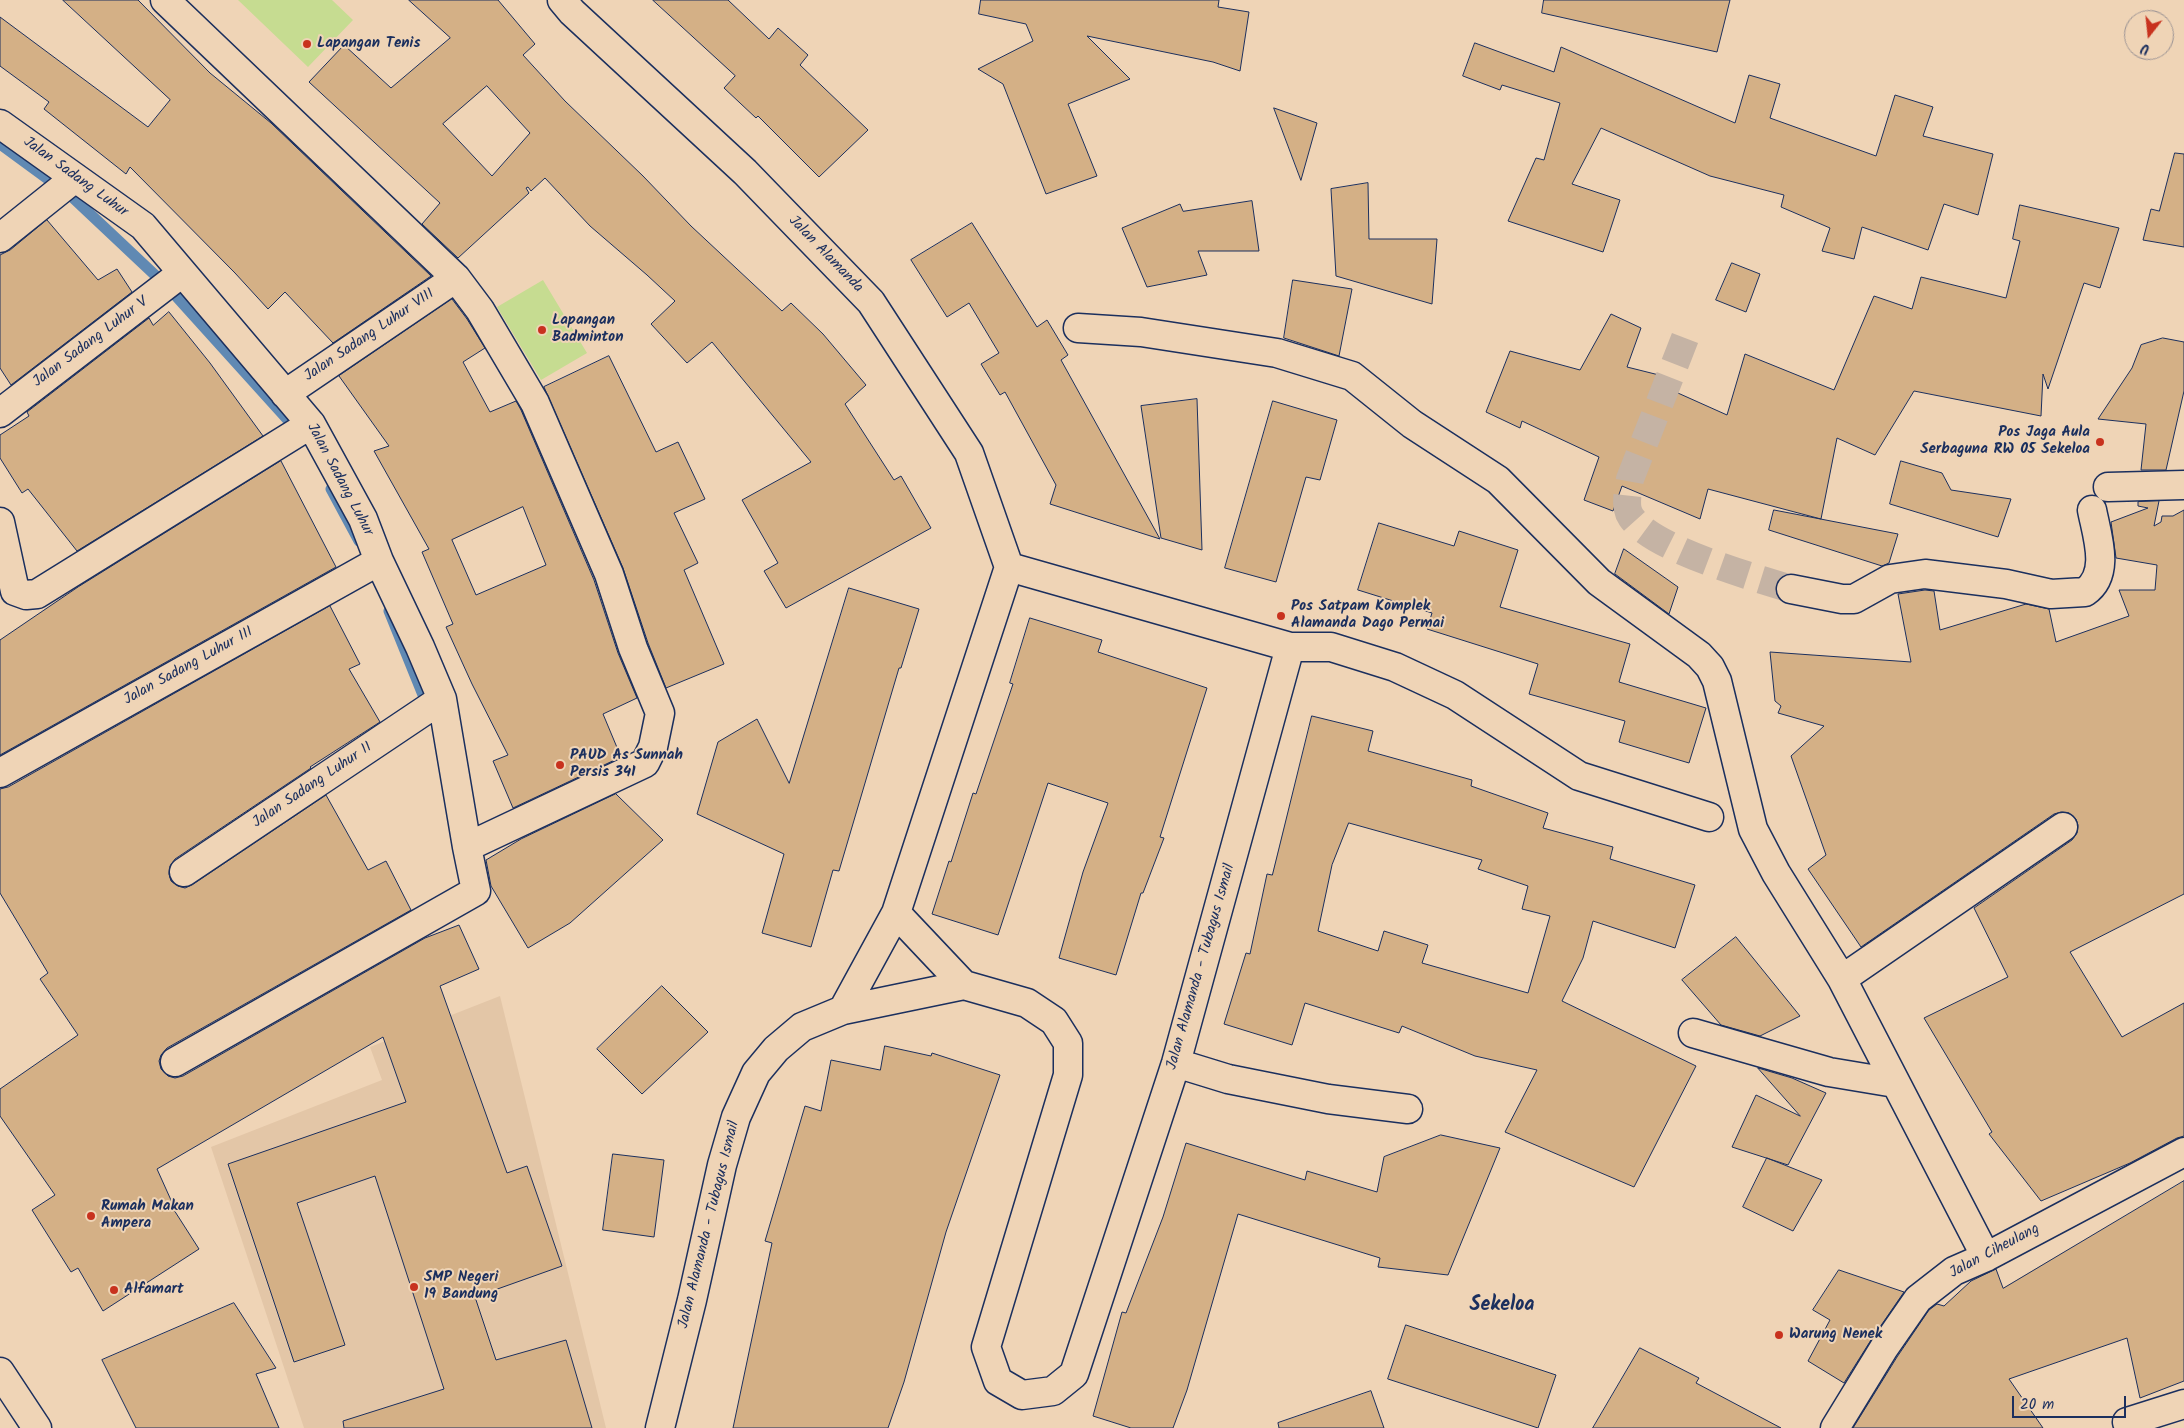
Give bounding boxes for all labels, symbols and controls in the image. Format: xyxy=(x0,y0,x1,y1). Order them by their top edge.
north arrow xyxy=(2124,10,2174,60)
place label: Lapangan Tenis xyxy=(317,35,421,53)
text: U xyxy=(2138,37,2152,60)
marker: Lapangan Tenis xyxy=(301,38,313,50)
street label: Jalan Sadang Luhur xyxy=(19,134,131,222)
street label: Jalan Alamanda xyxy=(784,213,866,297)
street label: Jalan Sadang Luhur VIII xyxy=(302,286,438,386)
street label: Jalan Sadang Luhur V xyxy=(30,294,152,392)
place label: Lapangan Badminton xyxy=(552,312,624,347)
marker: Lapangan Badminton xyxy=(536,324,548,336)
street label: Jalan Sadang Luhur xyxy=(302,421,376,539)
place label: Pos Jaga Aula Serbaguna RW 05 Sekeloa xyxy=(1920,424,2090,459)
marker: Pos Jaga Aula Serbaguna RW 05 Sekeloa xyxy=(2094,436,2106,448)
place label: Pos Satpam Komplek Alamanda Dago Permai xyxy=(1291,598,1444,633)
marker: Pos Satpam Komplek Alamanda Dago Permai xyxy=(1275,610,1287,622)
street label: Jalan Sadang Luhur III xyxy=(121,624,257,710)
street label: Jalan Sadang Luhur II xyxy=(250,739,376,833)
place label: PAUD As Sunnah Persis 341 xyxy=(570,747,683,782)
marker: PAUD As Sunnah Persis 341 xyxy=(554,759,566,771)
street label: Jalan Alamanda - Tubagus Ismail xyxy=(1164,862,1240,1072)
street label: Jalan Alamanda - Tubagus Ismail xyxy=(675,1119,745,1331)
place label: Rumah Makan Ampera xyxy=(101,1198,194,1233)
marker: Rumah Makan Ampera xyxy=(85,1210,97,1222)
street label: Jalan Ciheulang xyxy=(1947,1221,2043,1283)
place label: SMP Negeri 19 Bandung xyxy=(424,1269,498,1304)
place label: Alfamart xyxy=(124,1281,184,1299)
marker: SMP Negeri 19 Bandung xyxy=(408,1281,420,1293)
marker: Alfamart xyxy=(108,1284,120,1296)
district label: Sekeloa xyxy=(1469,1295,1535,1319)
place label: Warung Nenek xyxy=(1789,1326,1882,1344)
marker: Warung Nenek xyxy=(1773,1329,1785,1341)
scale bar xyxy=(2014,1386,2128,1418)
text: 20 m xyxy=(2020,1393,2054,1417)

